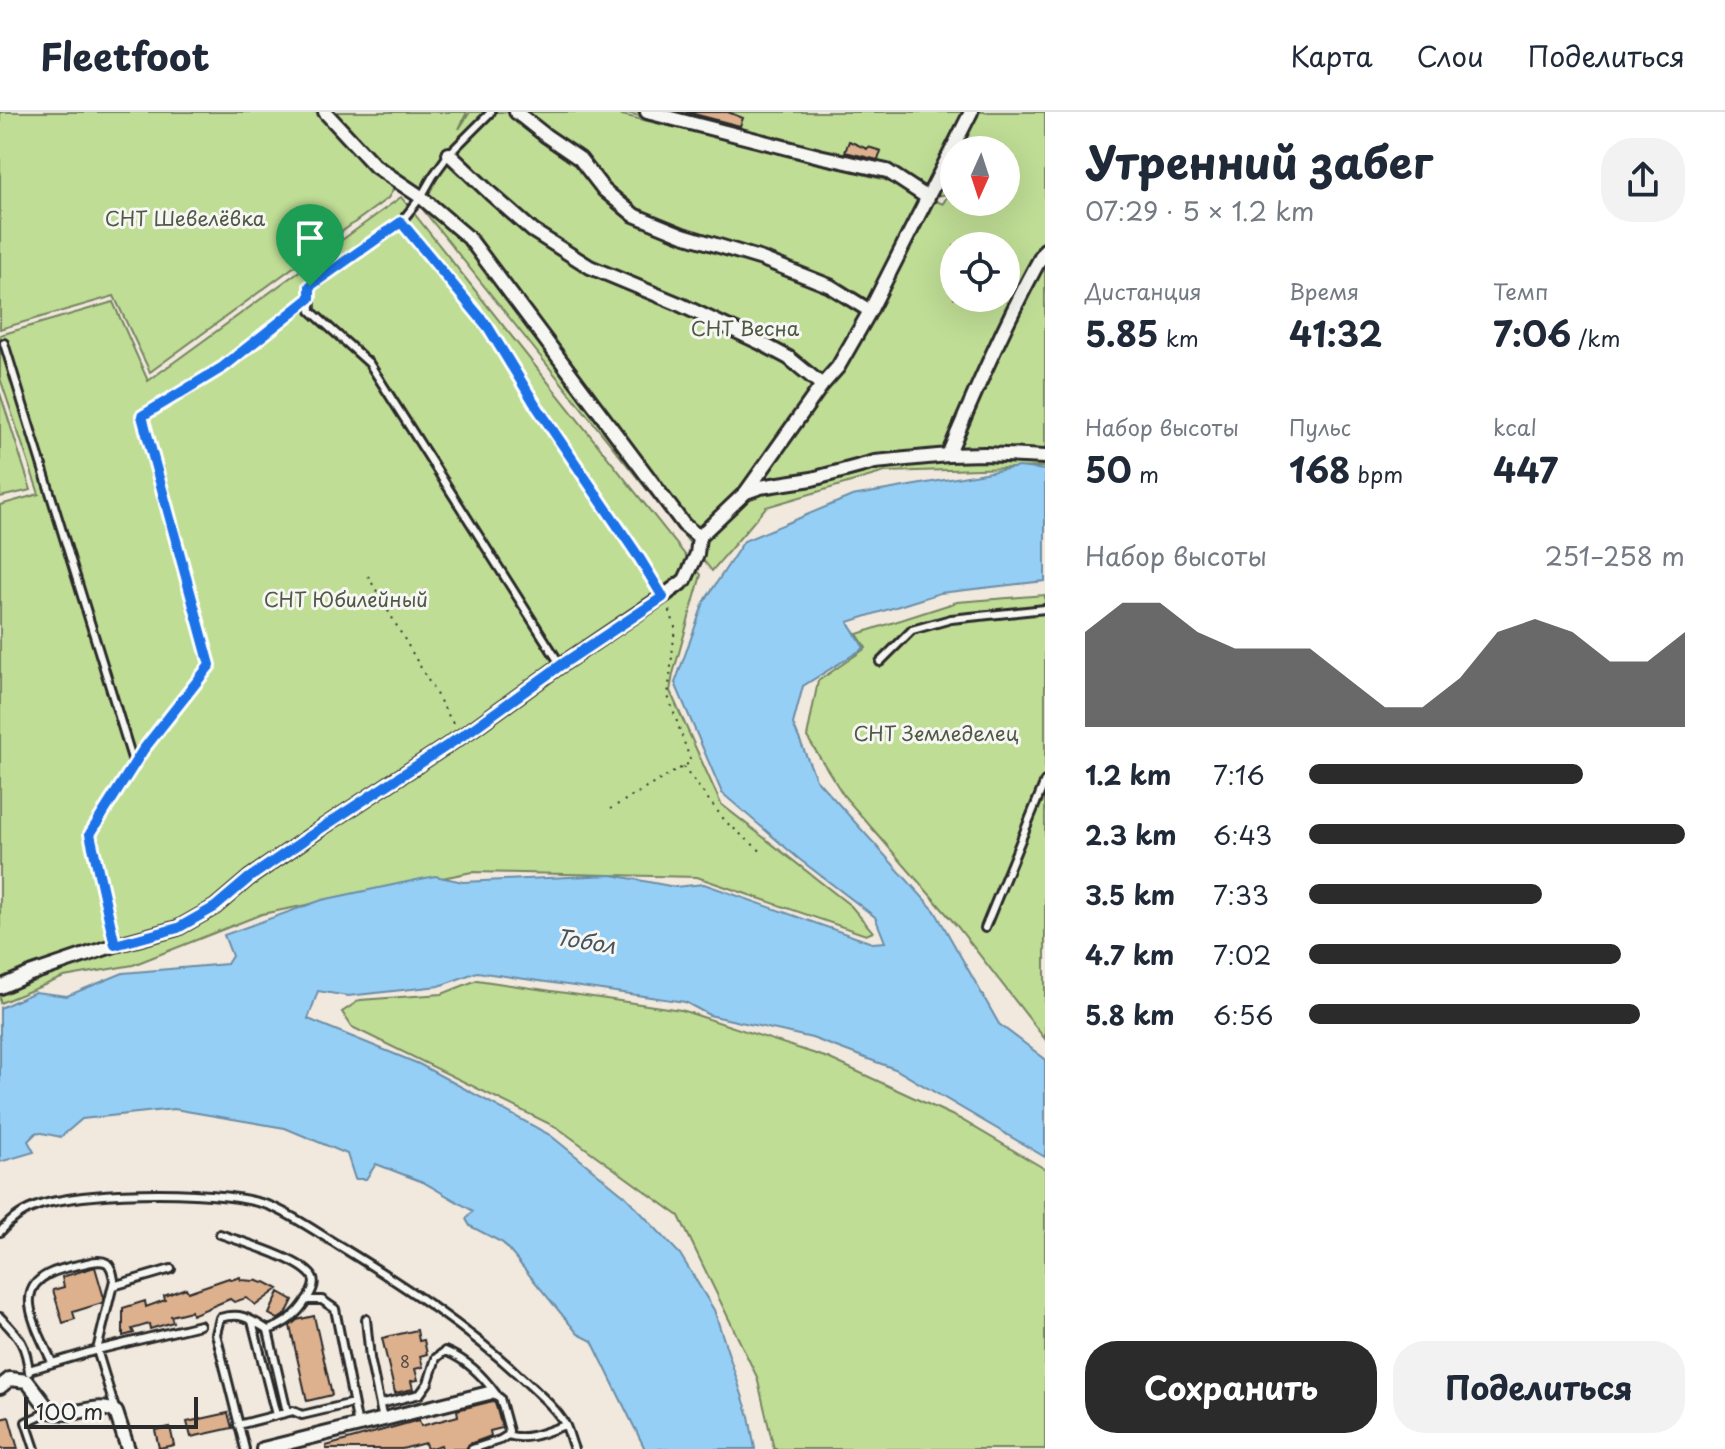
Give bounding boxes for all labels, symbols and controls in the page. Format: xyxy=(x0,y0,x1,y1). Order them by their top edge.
text: Fleetfoot xyxy=(40,27,210,84)
text: Карта xyxy=(1290,34,1373,77)
text: Слои xyxy=(1417,34,1484,77)
text: Поделиться xyxy=(1528,34,1685,77)
text: Утренний забег xyxy=(1085,128,1433,194)
north arrow xyxy=(940,136,1020,216)
map controls xyxy=(940,136,1020,312)
button: share xyxy=(1601,138,1685,222)
text: 07:29 · 5 × 1.2 km xyxy=(1085,191,1314,230)
park label: СНТ Шевелёвка xyxy=(105,203,266,233)
pin xyxy=(276,204,344,286)
icon: arrive xyxy=(288,216,332,260)
button: locate xyxy=(940,232,1020,312)
text: Дистанция xyxy=(1085,274,1202,307)
text: Время xyxy=(1289,274,1359,307)
text: Темп xyxy=(1493,274,1549,307)
text: 5.85 xyxy=(1085,307,1158,359)
text: 41:32 xyxy=(1289,307,1382,359)
text: 7:06 xyxy=(1493,307,1571,359)
park label: СНТ Весна xyxy=(691,313,800,343)
text: km xyxy=(1158,321,1199,354)
text: /km xyxy=(1571,321,1620,354)
text: Набор высоты xyxy=(1085,410,1239,443)
text: Пульс xyxy=(1289,410,1351,443)
text: kcal xyxy=(1493,410,1537,443)
text: 50 xyxy=(1085,443,1132,495)
text: 168 xyxy=(1289,443,1350,495)
text: 447 xyxy=(1493,443,1558,495)
text: m xyxy=(1132,457,1159,490)
text: bpm xyxy=(1350,457,1403,490)
text: Набор высоты xyxy=(1085,536,1267,575)
text: 251–258 m xyxy=(1545,536,1685,575)
park label: СНТ Юбилейный xyxy=(264,584,428,614)
park label: СНТ Земледелец xyxy=(853,718,1019,748)
text: 1.2 km xyxy=(1085,755,1171,794)
text: 7:16 xyxy=(1213,755,1265,794)
text: 2.3 km xyxy=(1085,815,1177,854)
text: 6:43 xyxy=(1213,815,1272,854)
text: 3.5 km xyxy=(1085,875,1175,914)
text: 7:33 xyxy=(1213,875,1269,914)
water label: Тобол xyxy=(554,919,618,961)
text: 4.7 km xyxy=(1085,935,1174,974)
text: 7:02 xyxy=(1213,935,1271,974)
text: 5.8 km xyxy=(1085,995,1175,1034)
text: 6:56 xyxy=(1213,995,1273,1034)
button: Сохранить xyxy=(1085,1341,1377,1433)
button: Поделиться xyxy=(1393,1341,1685,1433)
house number: 8 xyxy=(400,1349,410,1373)
scale bar xyxy=(24,1393,198,1429)
text: 100 m xyxy=(36,1394,103,1427)

